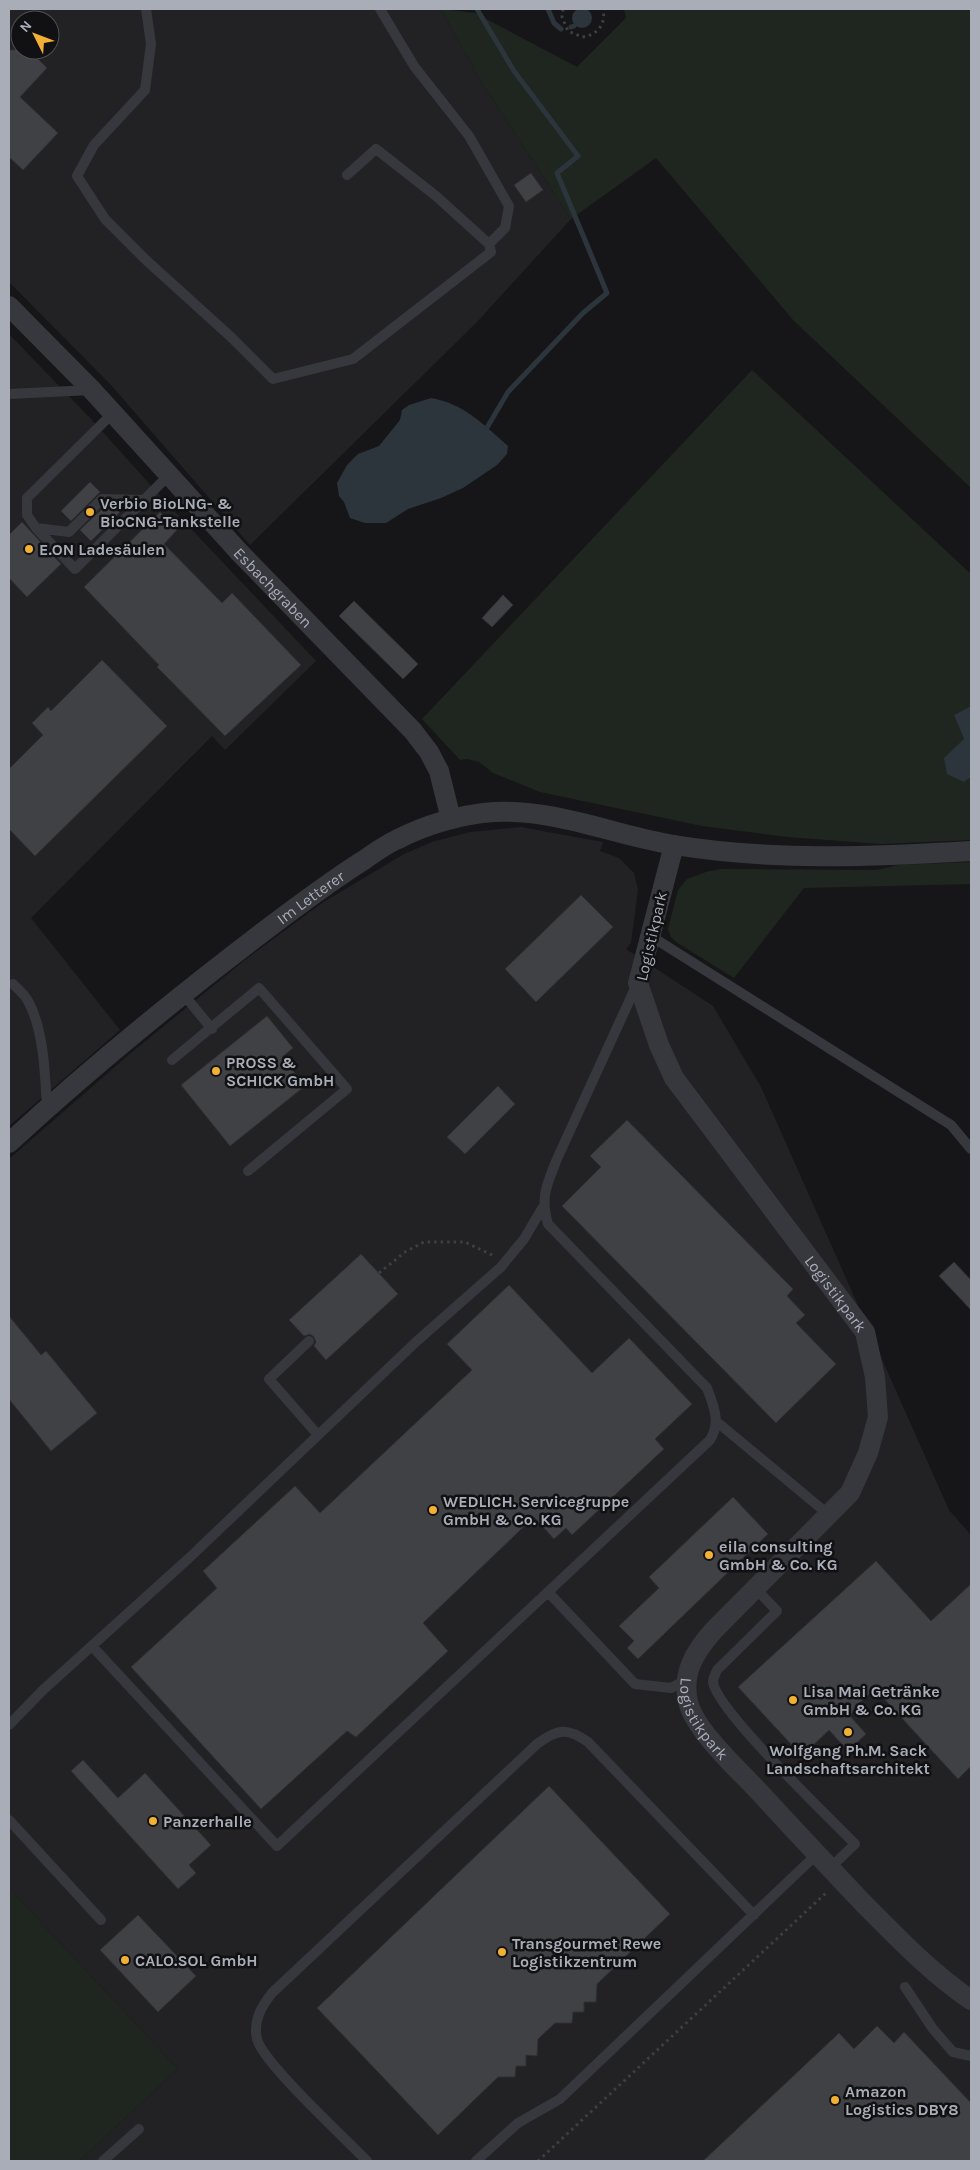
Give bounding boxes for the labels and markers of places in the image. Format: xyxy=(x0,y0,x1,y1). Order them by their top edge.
place label: Verbio BioLNG- & BioCNG-Tankstelle xyxy=(100,494,240,531)
marker: Verbio BioLNG- & BioCNG-Tankstelle xyxy=(84,506,96,518)
place label: E.ON Ladesäulen xyxy=(39,540,165,559)
marker: E.ON Ladesäulen xyxy=(23,543,35,555)
place label: PROSS & SCHICK GmbH xyxy=(226,1053,334,1090)
marker: PROSS & SCHICK GmbH xyxy=(210,1065,222,1077)
place label: WEDLICH. Servicegruppe GmbH & Co. KG xyxy=(443,1492,629,1529)
marker: WEDLICH. Servicegruppe GmbH & Co. KG xyxy=(427,1504,439,1516)
place label: eila consulting GmbH & Co. KG xyxy=(719,1537,838,1574)
marker: eila consulting GmbH & Co. KG xyxy=(703,1549,715,1561)
place label: Lisa Mai Getränke GmbH & Co. KG xyxy=(803,1682,940,1719)
marker: Lisa Mai Getränke GmbH & Co. KG xyxy=(787,1694,799,1706)
marker: Wolfgang Ph.M. Sack Landschaftsarchitekt xyxy=(842,1726,854,1738)
place label: Wolfgang Ph.M. Sack Landschaftsarchitekt xyxy=(766,1741,930,1778)
place label: Panzerhalle xyxy=(163,1812,252,1831)
marker: Panzerhalle xyxy=(147,1815,159,1827)
place label: Transgourmet Rewe Logistikzentrum xyxy=(512,1934,661,1971)
marker: Transgourmet Rewe Logistikzentrum xyxy=(496,1946,508,1958)
place label: CALO.SOL GmbH xyxy=(135,1951,258,1970)
marker: CALO.SOL GmbH xyxy=(119,1954,131,1966)
place label: Amazon Logistics DBY8 xyxy=(845,2082,959,2119)
marker: Amazon Logistics DBY8 xyxy=(829,2094,841,2106)

